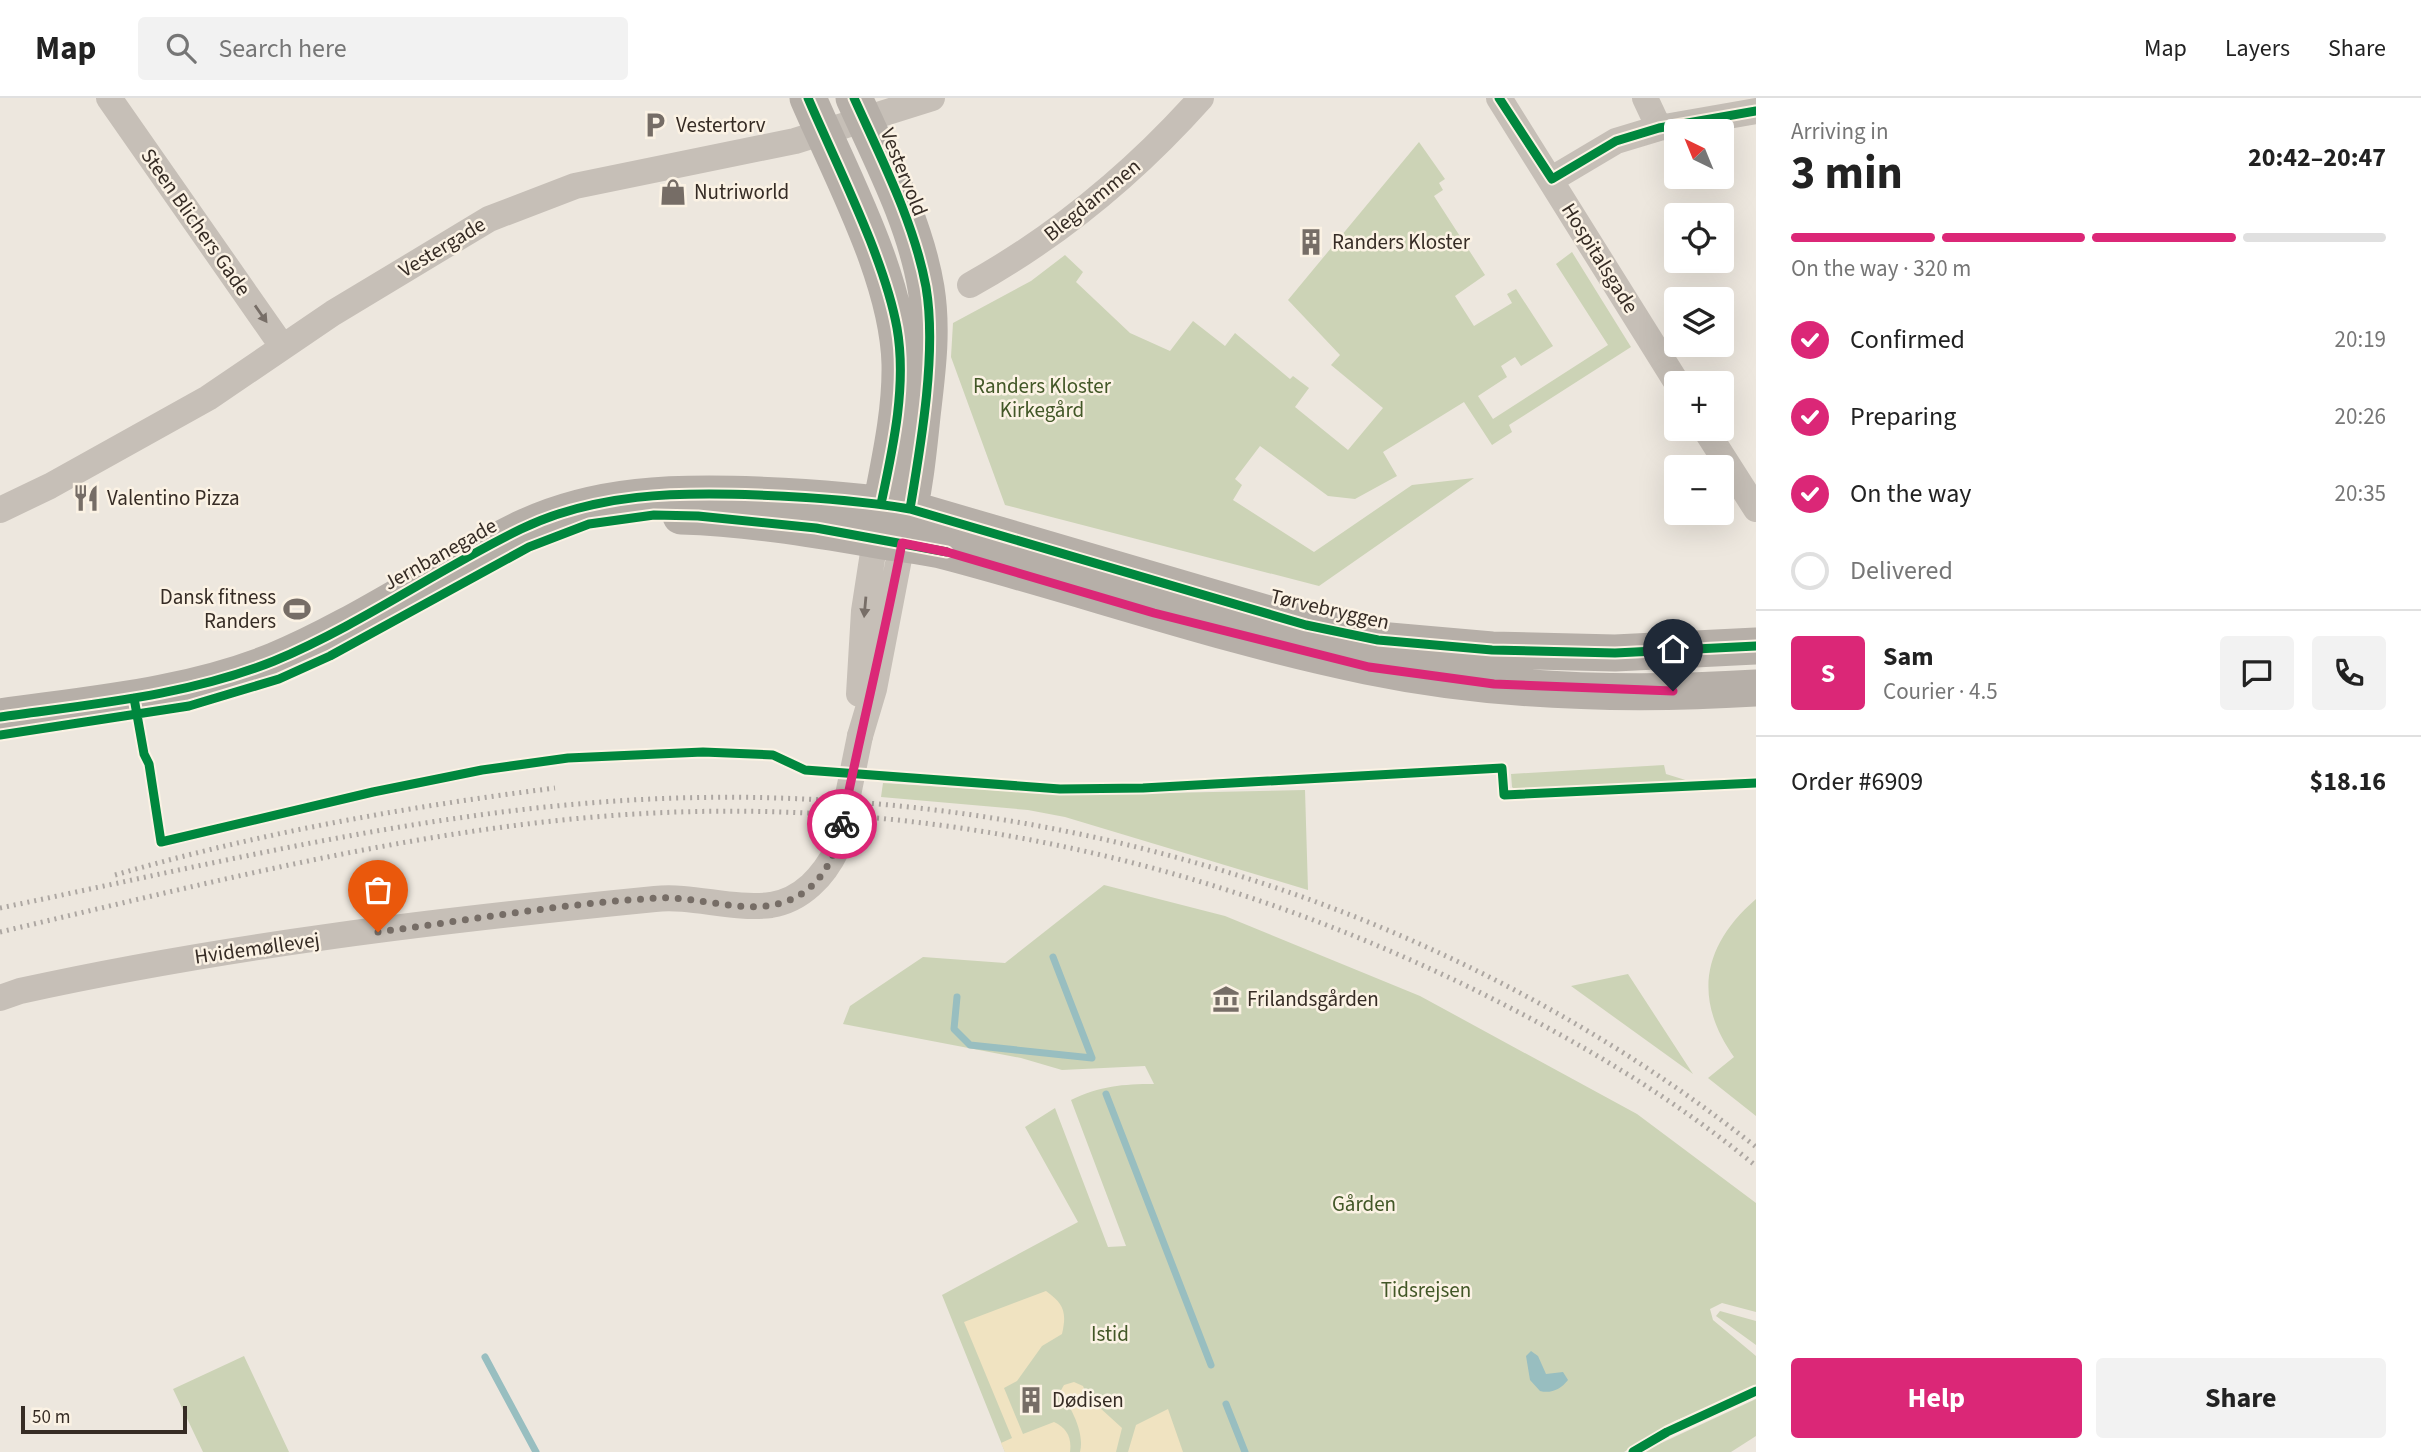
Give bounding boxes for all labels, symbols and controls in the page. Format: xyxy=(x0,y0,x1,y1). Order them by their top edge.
search box xyxy=(138,17,628,80)
text: Map xyxy=(35,25,96,72)
icon: search xyxy=(162,29,200,67)
text: Search here xyxy=(218,30,347,67)
text: Map xyxy=(2144,31,2187,66)
text: Layers xyxy=(2225,31,2290,66)
text: Share xyxy=(2328,31,2386,66)
parking icon: Vestertorv xyxy=(640,110,670,140)
place label: Vestertorv xyxy=(676,110,766,140)
text: Arriving in xyxy=(1791,115,1889,148)
north arrow xyxy=(1664,119,1734,189)
map controls xyxy=(1664,119,1734,525)
street label: Vestervold xyxy=(873,124,935,220)
text: 20:42–20:47 xyxy=(2248,139,2386,176)
text: 3 min xyxy=(1791,141,1903,206)
street label: Steen Blichers Gade xyxy=(134,142,258,302)
street label: Blegdammen xyxy=(1037,151,1147,249)
shop icon: Nutriworld xyxy=(658,177,688,207)
place label: Nutriworld xyxy=(694,177,789,207)
street label: Hospitalsgade xyxy=(1554,197,1646,319)
button: locate xyxy=(1664,203,1734,273)
street label: Vestergade xyxy=(393,209,491,285)
building icon: Randers Kloster xyxy=(1296,227,1326,257)
place label: Randers Kloster xyxy=(1332,227,1471,257)
text: On the way · 320 m xyxy=(1791,252,1971,285)
button: layers xyxy=(1664,287,1734,357)
one-way arrow xyxy=(254,305,268,323)
icon: check xyxy=(1791,321,1829,359)
text: Confirmed xyxy=(1850,321,1965,358)
text: 20:19 xyxy=(2335,323,2386,356)
park label: Randers Kloster Kirkegård xyxy=(973,371,1112,425)
button: + xyxy=(1664,371,1734,441)
icon: check xyxy=(1791,398,1829,436)
text: Preparing xyxy=(1850,398,1956,435)
text: 20:26 xyxy=(2335,400,2386,433)
button: − xyxy=(1664,455,1734,525)
icon: check xyxy=(1791,475,1829,513)
text: On the way xyxy=(1850,475,1971,512)
text: 20:35 xyxy=(2335,477,2386,510)
restaurant icon: Valentino Pizza xyxy=(71,483,101,513)
place label: Valentino Pizza xyxy=(107,483,240,513)
street label: Jernbanegade xyxy=(378,510,502,598)
text: Delivered xyxy=(1850,552,1953,589)
street label: Tørvebryggen xyxy=(1268,581,1392,637)
place label: Dansk fitness Randers xyxy=(160,582,276,636)
sports icon: Dansk fitness Randers xyxy=(282,594,312,624)
one-way arrow xyxy=(859,596,870,618)
pin xyxy=(1643,619,1703,691)
icon: home xyxy=(1654,630,1692,668)
button: chat xyxy=(2220,636,2294,710)
button: phone xyxy=(2312,636,2386,710)
text: Sam xyxy=(1883,638,1933,675)
text: S xyxy=(1821,655,1835,692)
text: Courier · 4.5 xyxy=(1883,675,1998,708)
text: Order #6909 xyxy=(1791,763,1923,800)
text: $18.16 xyxy=(2310,763,2386,800)
courier xyxy=(807,789,877,859)
icon: bike xyxy=(823,805,861,843)
pin xyxy=(348,860,408,932)
icon: bag xyxy=(359,871,397,909)
street label: Hvidemøllevej xyxy=(192,924,322,972)
museum icon: Frilandsgården xyxy=(1211,984,1241,1014)
place label: Frilandsgården xyxy=(1247,984,1379,1014)
park label: Gården xyxy=(1332,1189,1396,1219)
park label: Tidsrejsen xyxy=(1381,1275,1471,1305)
park label: Istid xyxy=(1091,1319,1129,1349)
button: Help xyxy=(1791,1358,2082,1438)
button: Share xyxy=(2096,1358,2386,1438)
building icon: Dødisen xyxy=(1016,1385,1046,1415)
place label: Dødisen xyxy=(1052,1385,1124,1415)
scale bar xyxy=(21,1403,187,1435)
text: 50 m xyxy=(32,1404,70,1431)

